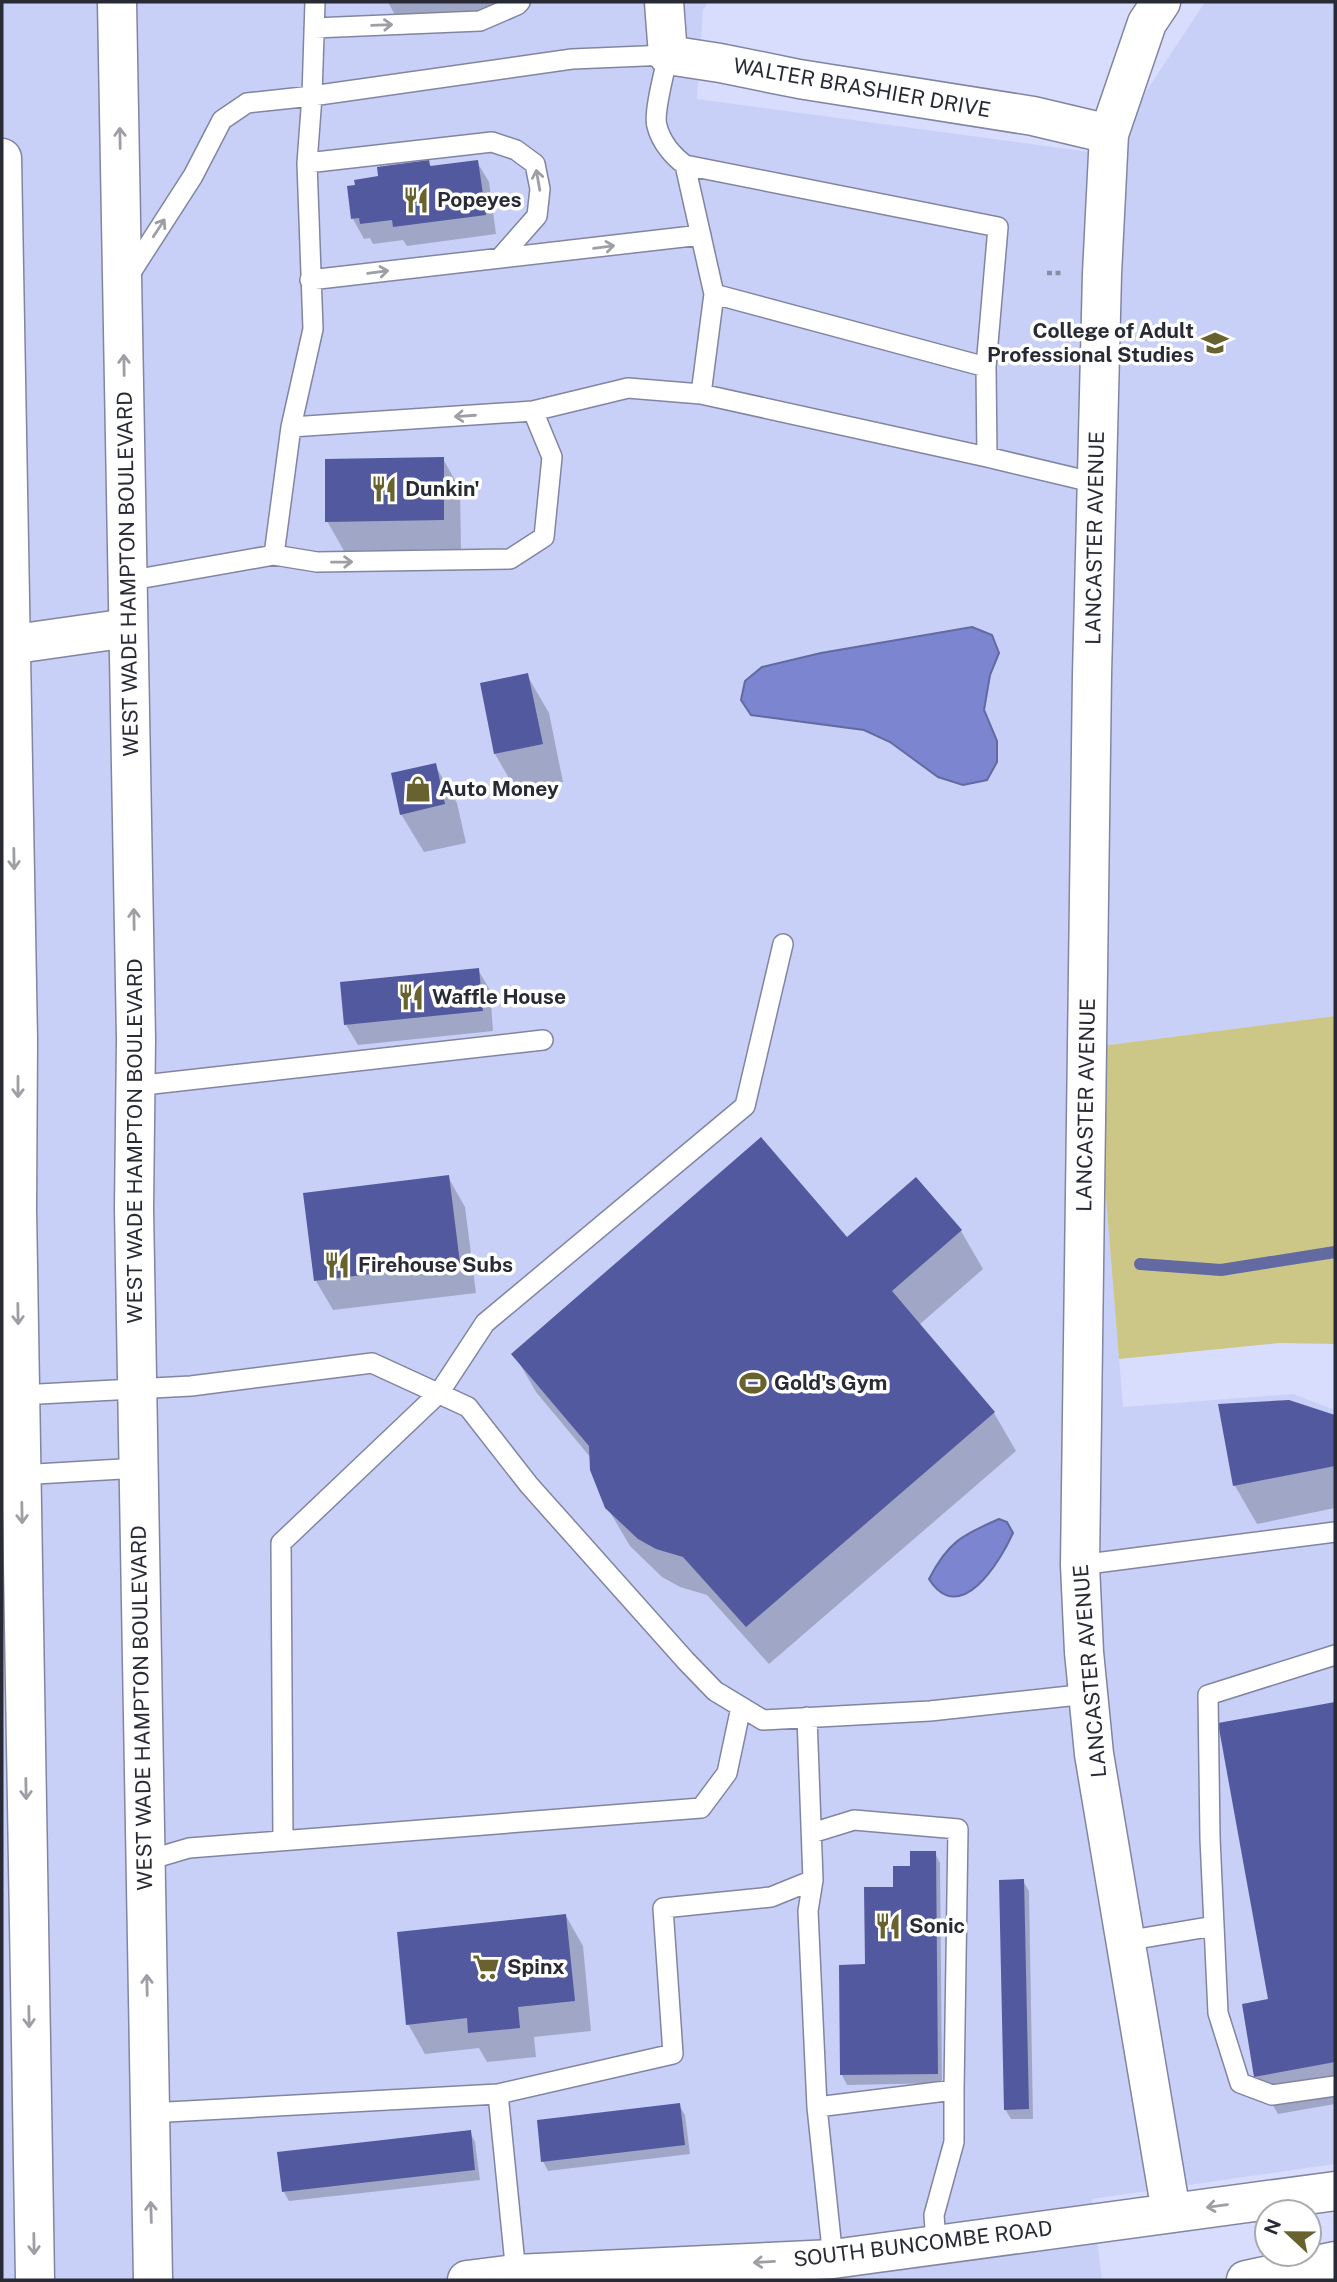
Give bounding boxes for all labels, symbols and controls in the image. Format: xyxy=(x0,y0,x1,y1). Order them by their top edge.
one-way arrow xyxy=(371,19,394,32)
street label: WALTER BRASHIER DRIVE xyxy=(731,53,993,122)
one-way arrow xyxy=(113,127,126,150)
one-way arrow xyxy=(531,169,544,192)
restaurant icon: Popeyes xyxy=(401,185,431,215)
place label: Popeyes xyxy=(437,187,522,212)
one-way arrow xyxy=(152,219,167,238)
one-way arrow xyxy=(592,240,615,253)
one-way arrow xyxy=(366,266,389,279)
place label: College of Adult Professional Studies xyxy=(987,318,1194,367)
school or university icon: College of Adult Professional Studies xyxy=(1200,328,1230,358)
one-way arrow xyxy=(117,354,130,377)
street label: WEST WADE HAMPTON BOULEVARD xyxy=(112,391,143,757)
one-way arrow xyxy=(454,410,477,423)
street label: LANCASTER AVENUE xyxy=(1080,431,1109,645)
restaurant icon: Dunkin' xyxy=(369,474,399,504)
place label: Dunkin' xyxy=(405,476,480,501)
one-way arrow xyxy=(330,555,353,568)
shop icon: Auto Money xyxy=(403,774,433,804)
place label: Auto Money xyxy=(439,776,559,801)
one-way arrow xyxy=(8,847,21,870)
one-way arrow xyxy=(127,908,141,931)
street label: WEST WADE HAMPTON BOULEVARD xyxy=(122,958,147,1324)
restaurant icon: Waffle House xyxy=(396,982,426,1012)
place label: Waffle House xyxy=(432,984,566,1009)
street label: LANCASTER AVENUE xyxy=(1071,998,1100,1212)
one-way arrow xyxy=(11,1075,24,1098)
restaurant icon: Firehouse Subs xyxy=(322,1250,352,1280)
place label: Firehouse Subs xyxy=(358,1252,513,1277)
one-way arrow xyxy=(12,1302,25,1325)
sports icon: Gold's Gym xyxy=(738,1368,768,1398)
place label: Gold's Gym xyxy=(774,1370,887,1395)
one-way arrow xyxy=(15,1501,29,1524)
street label: WEST WADE HAMPTON BOULEVARD xyxy=(126,1525,157,1891)
street label: LANCASTER AVENUE xyxy=(1068,1563,1111,1779)
one-way arrow xyxy=(19,1777,33,1800)
restaurant icon: Sonic xyxy=(873,1911,903,1941)
place label: Sonic xyxy=(909,1913,965,1938)
supermarket icon: Spinx xyxy=(471,1952,501,1982)
place label: Spinx xyxy=(507,1954,565,1979)
one-way arrow xyxy=(140,1973,154,1996)
one-way arrow xyxy=(23,2005,36,2028)
north arrow xyxy=(1253,2198,1323,2268)
one-way arrow xyxy=(1206,2200,1228,2213)
one-way arrow xyxy=(144,2201,158,2224)
street label: SOUTH BUNCOMBE ROAD xyxy=(792,2215,1054,2272)
text: N xyxy=(1259,2216,1285,2238)
one-way arrow xyxy=(27,2232,41,2255)
one-way arrow xyxy=(753,2256,776,2269)

